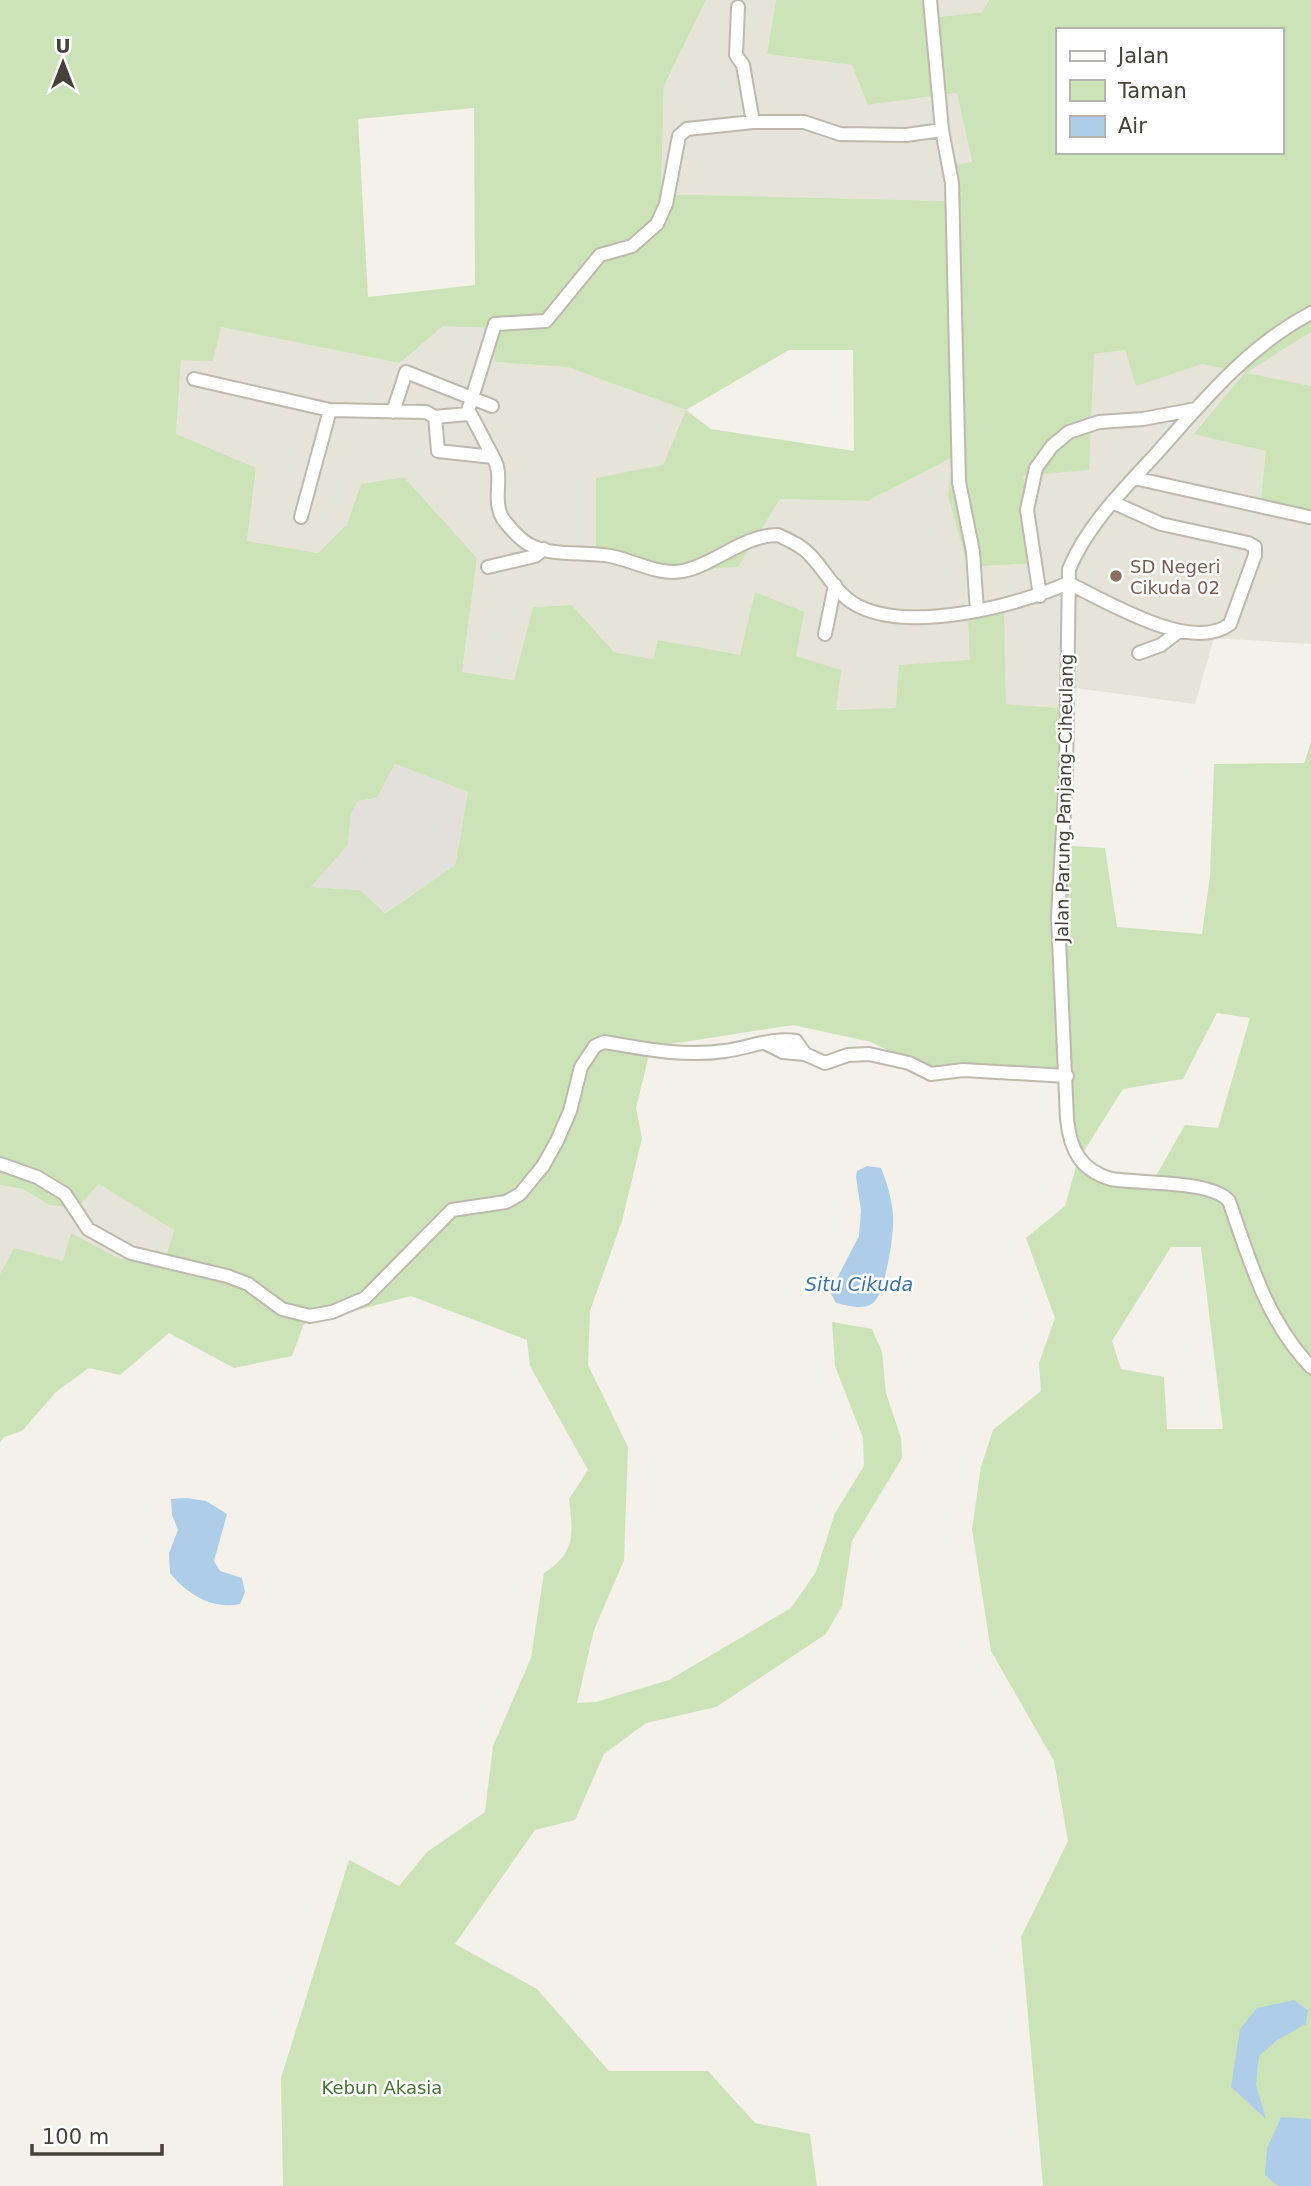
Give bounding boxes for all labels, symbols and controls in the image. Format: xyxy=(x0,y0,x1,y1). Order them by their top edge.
north arrow xyxy=(28,28,98,98)
legend xyxy=(1056,28,1283,154)
text: U xyxy=(55,35,71,57)
text: Jalan xyxy=(1116,44,1169,68)
text: Taman xyxy=(1117,79,1187,103)
text: Air xyxy=(1118,114,1147,138)
place label: SD Negeri Cikuda 02 xyxy=(1130,556,1220,598)
marker: SD Negeri Cikuda 02 xyxy=(1108,568,1124,584)
street label: Jalan Parung Panjang–Ciheulang xyxy=(1051,654,1077,943)
water label: Situ Cikuda xyxy=(805,1273,913,1295)
park label: Kebun Akasia xyxy=(322,2077,442,2098)
scale bar xyxy=(32,2112,161,2156)
text: 100 m xyxy=(42,2125,109,2149)

